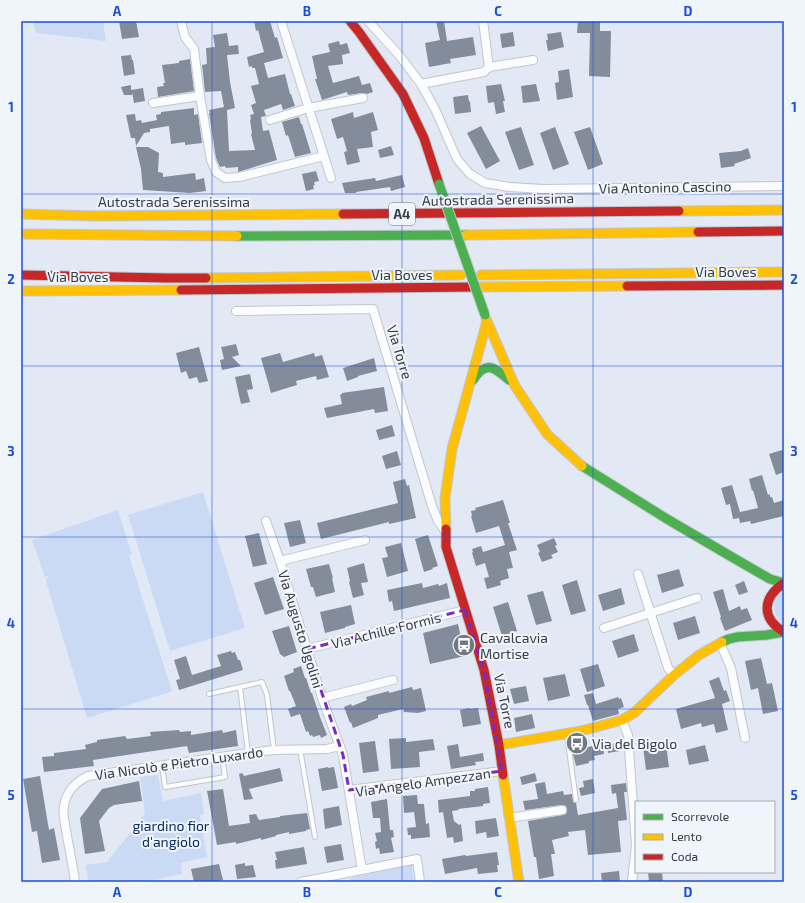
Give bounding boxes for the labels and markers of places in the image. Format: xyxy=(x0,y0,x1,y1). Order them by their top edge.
place label: Cavalcavia Mortise xyxy=(480,629,548,662)
bus stop icon: Cavalcavia Mortise xyxy=(451,632,477,658)
bus stop icon: Via del Bigolo xyxy=(564,730,590,756)
place label: Via del Bigolo xyxy=(592,735,677,752)

